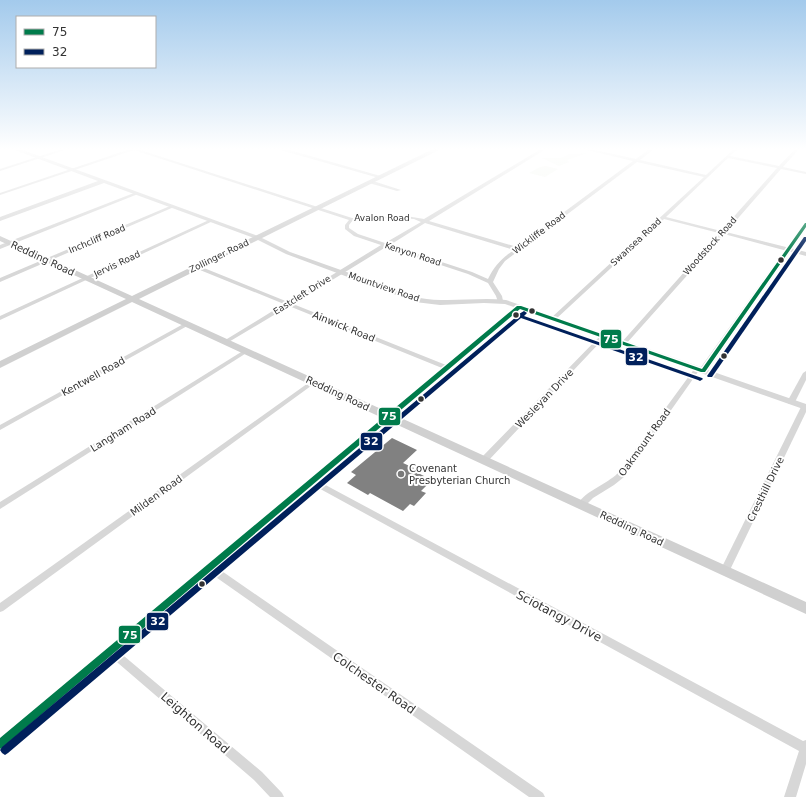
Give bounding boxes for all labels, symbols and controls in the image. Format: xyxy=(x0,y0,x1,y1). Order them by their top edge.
legend xyxy=(16,16,156,68)
text: 75 xyxy=(52,25,67,39)
text: 32 xyxy=(52,45,67,59)
street label: Wickliffe Road xyxy=(511,210,567,256)
street label: Avalon Road xyxy=(354,213,410,223)
street label: Woodstock Road xyxy=(681,215,739,277)
street label: Swansea Road xyxy=(609,216,663,268)
street label: Inchcliff Road xyxy=(67,223,127,255)
street label: Zollinger Road xyxy=(187,237,251,275)
street label: Redding Road xyxy=(9,239,76,278)
street label: Kenyon Road xyxy=(384,240,442,268)
street label: Jervis Road xyxy=(91,249,142,279)
unlabelled marker xyxy=(776,255,786,265)
street label: Mountview Road xyxy=(347,270,421,304)
street label: Eastcleft Drive xyxy=(271,273,333,317)
unlabelled marker xyxy=(527,306,537,316)
street label: Ainwick Road xyxy=(311,309,377,344)
unlabelled marker xyxy=(511,310,521,320)
line badge: 75 xyxy=(600,329,622,349)
text: 75 xyxy=(603,333,619,346)
line badge: 32 xyxy=(625,347,648,366)
text: 32 xyxy=(628,351,644,364)
unlabelled marker xyxy=(719,351,729,361)
street label: Kentwell Road xyxy=(60,355,127,398)
street label: Wesleyan Drive xyxy=(513,367,575,430)
street label: Redding Road xyxy=(304,374,371,413)
unlabelled marker xyxy=(416,394,426,404)
street label: Langham Road xyxy=(89,405,158,454)
street label: Oakmount Road xyxy=(616,406,673,478)
line badge: 75 xyxy=(378,407,401,426)
text: 75 xyxy=(381,410,397,423)
line badge: 32 xyxy=(360,432,383,451)
text: 32 xyxy=(363,435,379,448)
street label: Cresthill Drive xyxy=(745,455,786,523)
place label: Covenant Presbyterian Church xyxy=(409,463,510,486)
marker: Covenant Presbyterian Church xyxy=(396,469,406,479)
street label: Milden Road xyxy=(128,473,184,518)
street label: Redding Road xyxy=(598,509,665,548)
unlabelled marker xyxy=(197,579,207,589)
street label: Sciotangy Drive xyxy=(514,587,604,645)
line badge: 32 xyxy=(146,612,169,631)
text: 32 xyxy=(150,615,166,628)
line badge: 75 xyxy=(118,625,141,644)
text: 75 xyxy=(122,629,138,642)
street label: Colchester Road xyxy=(330,649,418,717)
street label: Leighton Road xyxy=(158,690,232,756)

